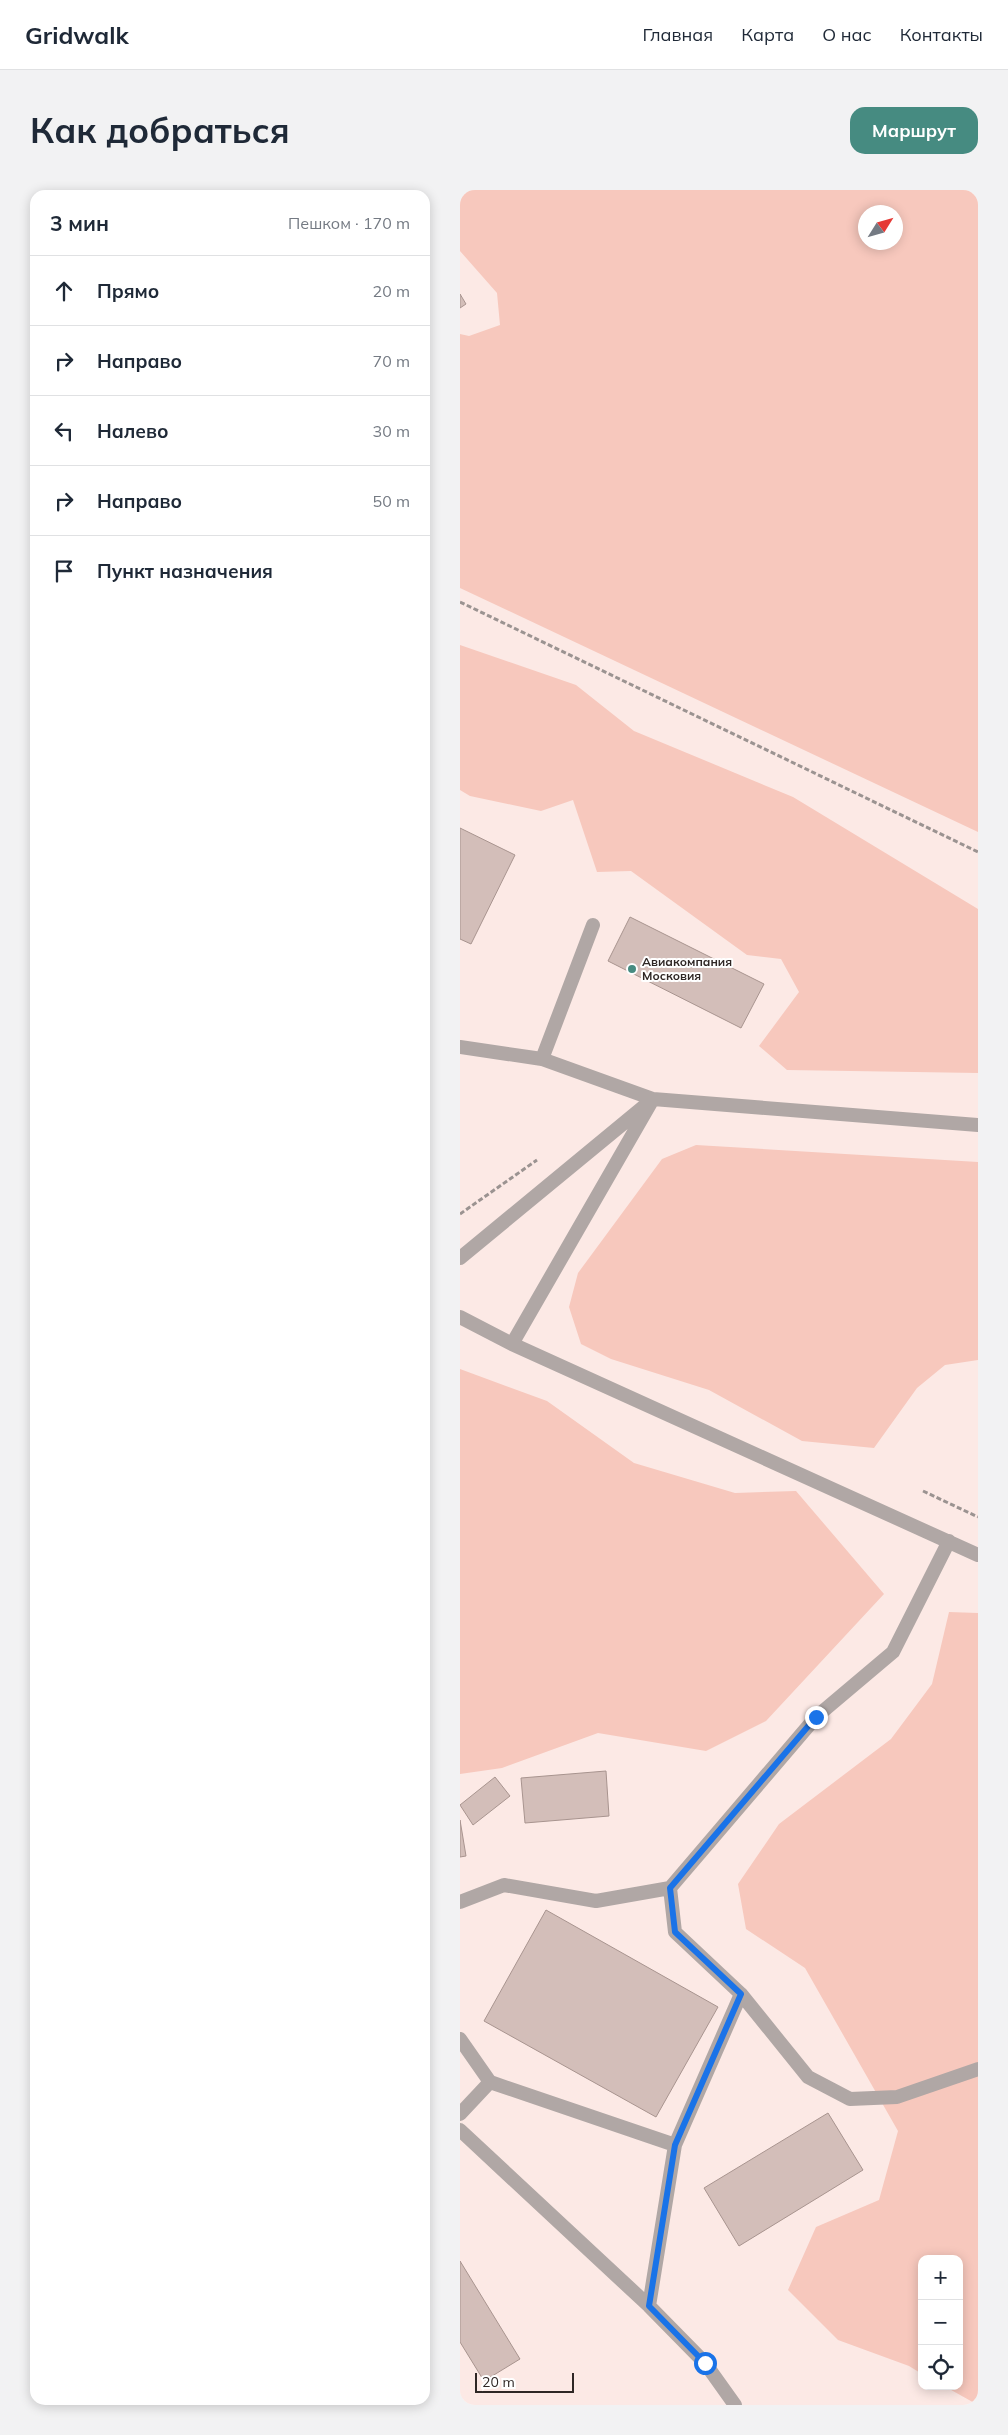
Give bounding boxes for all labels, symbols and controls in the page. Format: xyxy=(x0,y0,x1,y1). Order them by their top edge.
text: Gridwalk xyxy=(25,20,129,50)
text: Главная xyxy=(643,23,713,46)
text: Карта xyxy=(741,23,794,46)
text: О нас xyxy=(822,23,872,46)
text: Контакты xyxy=(900,23,983,46)
button: Маршрут xyxy=(850,107,978,154)
text: Как добраться xyxy=(30,108,290,152)
north arrow xyxy=(858,205,903,250)
text: 3 мин xyxy=(50,210,109,236)
text: Пешком · 170 m xyxy=(288,213,410,233)
icon: ahead xyxy=(50,277,78,305)
text: Прямо xyxy=(97,279,159,303)
text: 20 m xyxy=(373,281,410,301)
icon: right xyxy=(50,347,78,375)
text: Направо xyxy=(97,349,182,373)
text: 70 m xyxy=(373,351,410,371)
icon: left xyxy=(50,417,78,445)
text: Налево xyxy=(97,419,169,443)
text: 30 m xyxy=(373,421,410,441)
icon: right xyxy=(50,487,78,515)
text: Направо xyxy=(97,489,182,513)
text: 50 m xyxy=(373,491,410,511)
icon: arrive xyxy=(50,557,78,585)
text: Пункт назначения xyxy=(97,559,273,583)
place label: Авиакомпания Московия xyxy=(642,954,732,983)
marker: Авиакомпания Московия xyxy=(626,963,638,975)
route end xyxy=(805,1706,828,1729)
map controls xyxy=(918,2255,963,2390)
button: + xyxy=(918,2255,963,2300)
button: − xyxy=(918,2300,963,2345)
button: locate xyxy=(918,2345,963,2390)
route start xyxy=(694,2352,717,2375)
scale bar xyxy=(475,2370,574,2393)
text: 20 m xyxy=(482,2373,515,2391)

